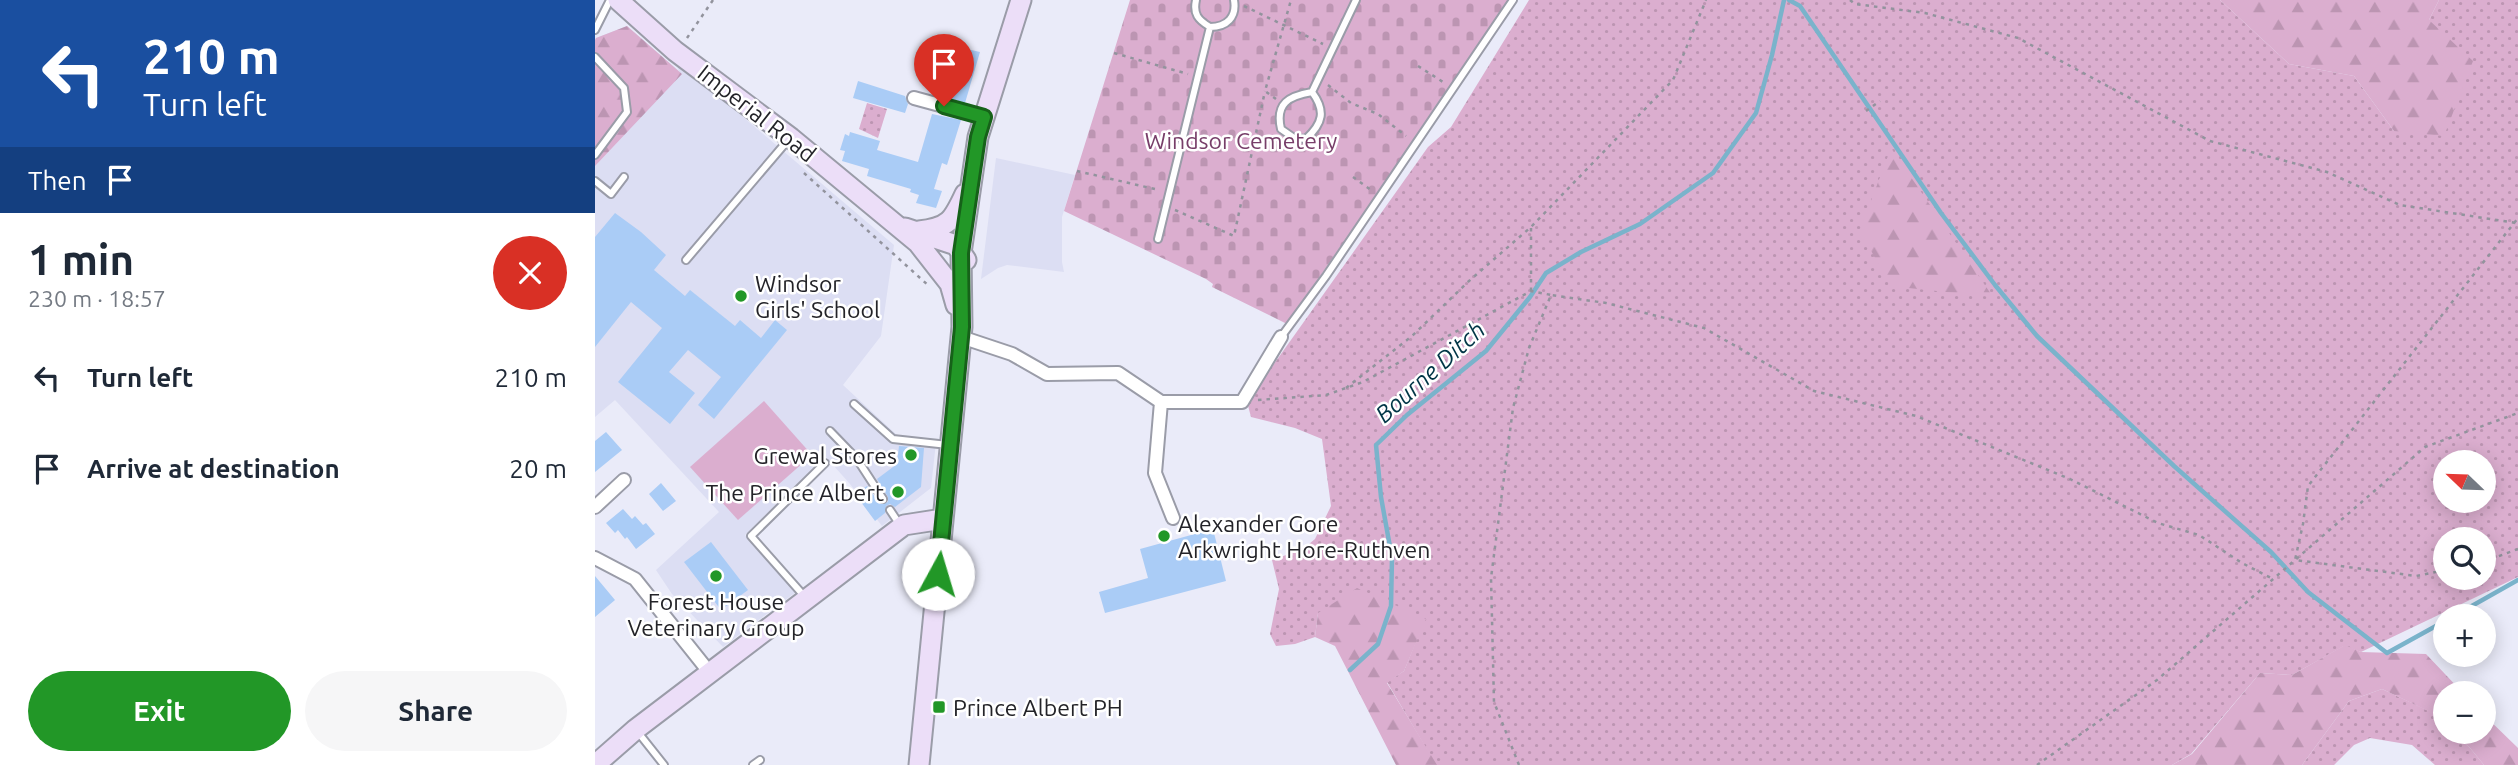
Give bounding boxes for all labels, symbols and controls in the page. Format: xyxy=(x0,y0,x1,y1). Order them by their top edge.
icon: left xyxy=(28,28,119,119)
text: 210 m xyxy=(143,28,280,83)
pin xyxy=(914,34,974,106)
icon: arrive xyxy=(925,45,963,83)
street label: Imperial Road xyxy=(693,59,821,167)
text: Turn left xyxy=(143,86,267,122)
park label: Windsor Cemetery xyxy=(1145,128,1337,153)
icon: arrive xyxy=(101,161,139,199)
text: Then xyxy=(28,166,87,195)
text: 1 min xyxy=(28,236,134,283)
button: close xyxy=(493,236,567,310)
place label: Windsor Girls' School xyxy=(755,271,880,322)
text: 230 m · 18:57 xyxy=(28,286,166,311)
marker: Windsor Girls' School xyxy=(733,288,749,304)
water label: Bourne Ditch xyxy=(1370,316,1490,428)
icon: left xyxy=(28,359,66,397)
text: Turn left xyxy=(87,363,193,392)
text: 210 m xyxy=(495,363,567,392)
place label: Grewal Stores xyxy=(754,443,897,468)
marker: Grewal Stores xyxy=(903,447,919,463)
icon: arrive xyxy=(28,450,66,488)
north arrow xyxy=(2433,450,2495,513)
map controls xyxy=(2433,450,2496,744)
text: Arrive at destination xyxy=(87,454,340,483)
text: 20 m xyxy=(509,454,567,483)
place label: The Prince Albert xyxy=(705,480,884,505)
marker: The Prince Albert xyxy=(890,484,906,500)
place label: Alexander Gore Arkwright Hore-Ruthven xyxy=(1178,511,1430,562)
button: search xyxy=(2433,527,2496,590)
marker: Alexander Gore Arkwright Hore-Ruthven xyxy=(1156,528,1172,544)
position arrow xyxy=(901,537,975,611)
marker: Forest House Veterinary Group xyxy=(708,568,724,584)
place label: Forest House Veterinary Group xyxy=(628,589,805,640)
button: + xyxy=(2433,604,2496,667)
button: Exit xyxy=(28,671,291,751)
button: Share xyxy=(305,671,567,751)
button: − xyxy=(2433,681,2496,744)
place label: Prince Albert PH xyxy=(953,695,1123,720)
marker: Prince Albert PH xyxy=(931,699,947,715)

